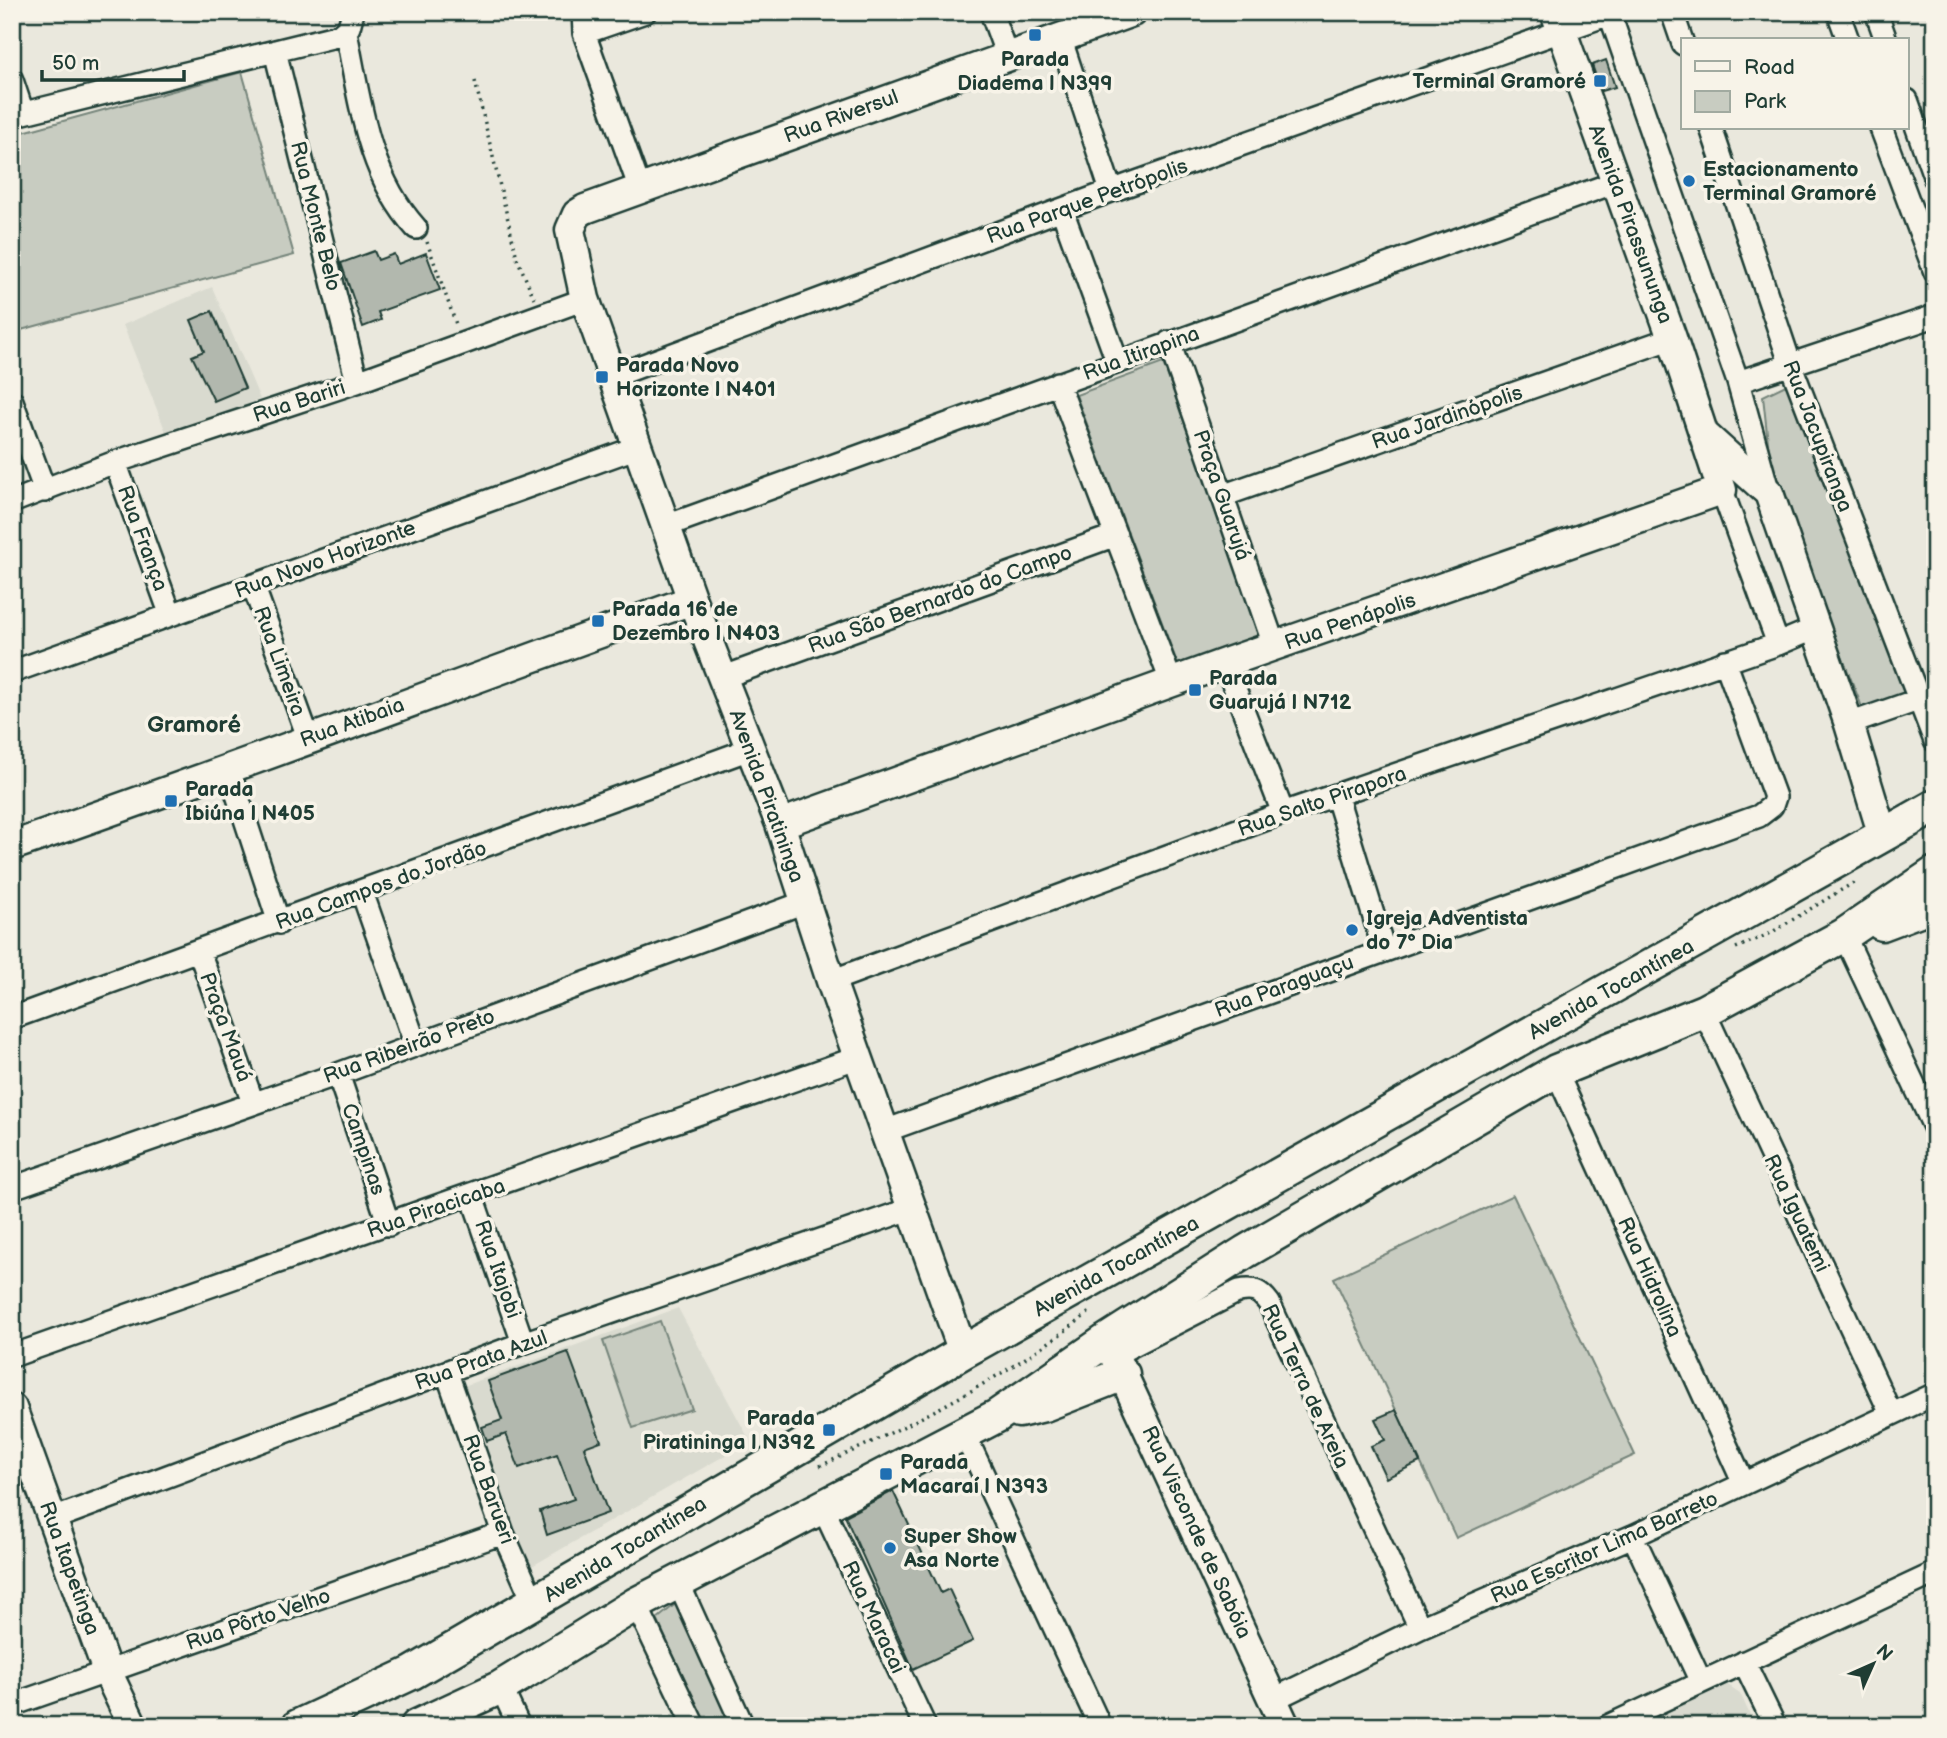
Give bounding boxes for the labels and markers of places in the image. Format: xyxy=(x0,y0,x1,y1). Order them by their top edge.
marker: Parada Diadema | N399 xyxy=(1027,27,1043,43)
place label: Parada Diadema | N399 xyxy=(957,47,1113,96)
place label: Terminal Gramoré xyxy=(1413,69,1587,94)
marker: Terminal Gramoré xyxy=(1592,73,1608,89)
place label: Estacionamento Terminal Gramoré xyxy=(1703,157,1877,206)
marker: Estacionamento Terminal Gramoré xyxy=(1681,173,1697,189)
place label: Parada Novo Horizonte | N401 xyxy=(616,353,776,402)
marker: Parada Novo Horizonte | N401 xyxy=(594,369,610,385)
place label: Parada 16 de Dezembro | N403 xyxy=(612,597,780,646)
marker: Parada 16 de Dezembro | N403 xyxy=(590,613,606,629)
place label: Parada Guarujá | N712 xyxy=(1209,666,1352,715)
marker: Parada Guarujá | N712 xyxy=(1187,682,1203,698)
place label: Parada Ibiúna | N405 xyxy=(185,777,315,826)
marker: Parada Ibiúna | N405 xyxy=(163,793,179,809)
place label: Igreja Adventista do 7º Dia xyxy=(1366,906,1528,955)
marker: Igreja Adventista do 7º Dia xyxy=(1344,922,1360,938)
place label: Parada Piratininga | N392 xyxy=(643,1406,815,1455)
marker: Parada Piratininga | N392 xyxy=(821,1422,837,1438)
place label: Parada Macaraí | N393 xyxy=(900,1450,1048,1499)
marker: Parada Macaraí | N393 xyxy=(878,1466,894,1482)
place label: Super Show Asa Norte xyxy=(903,1524,1017,1573)
marker: Super Show Asa Norte xyxy=(882,1540,898,1556)

